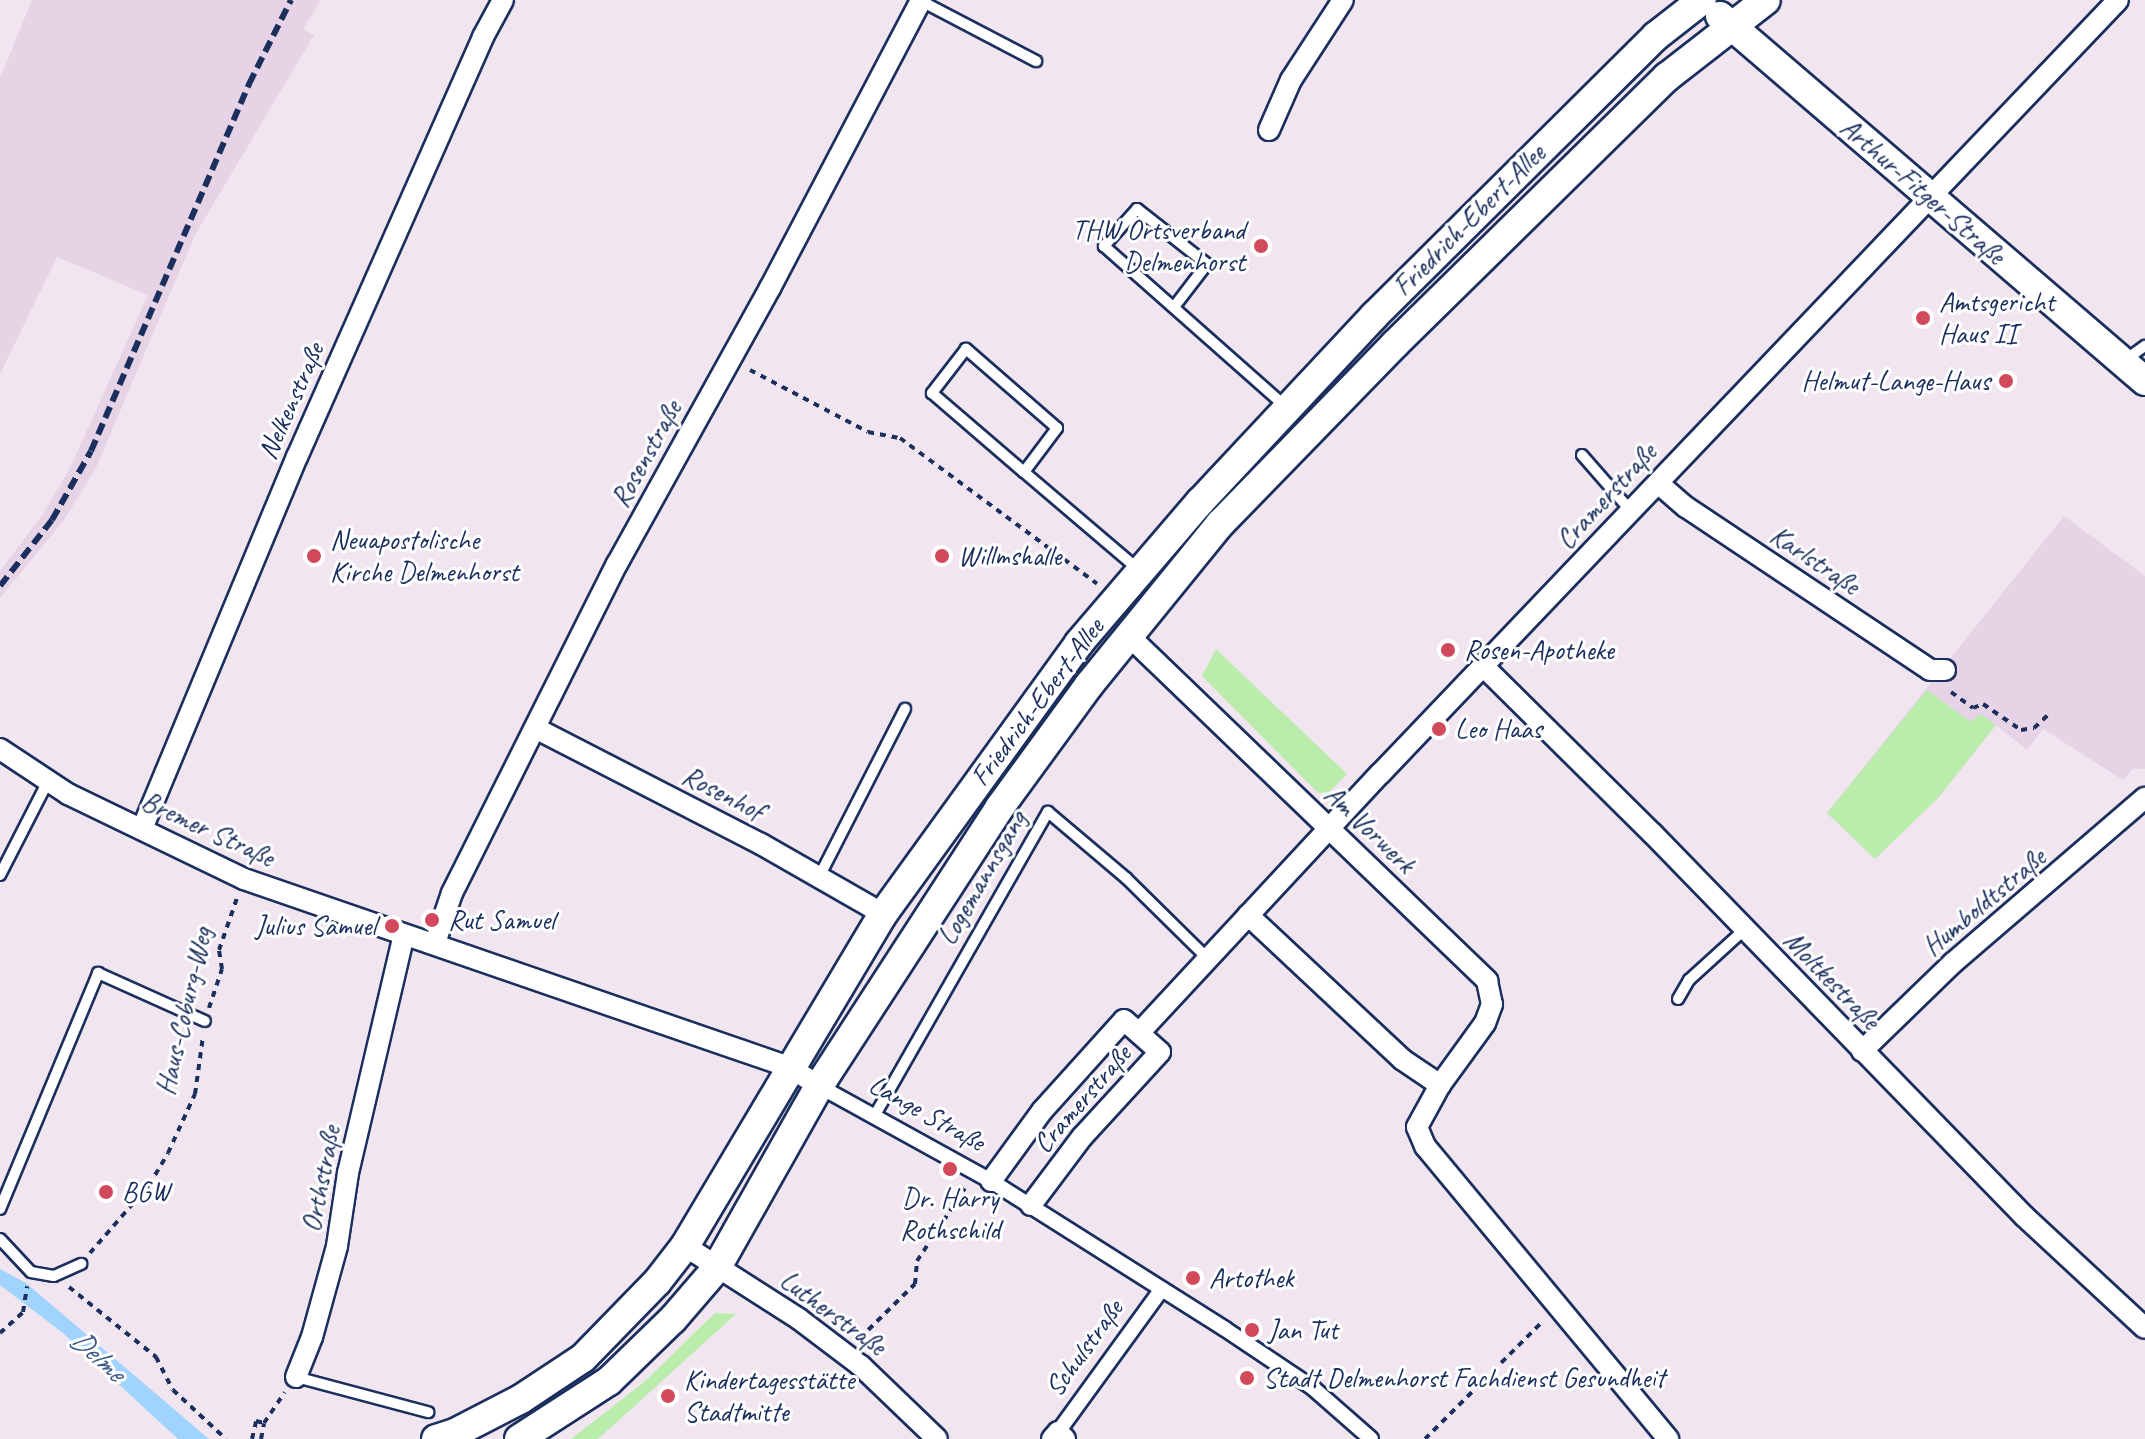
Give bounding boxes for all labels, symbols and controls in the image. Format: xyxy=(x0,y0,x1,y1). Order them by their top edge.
street label: Arthur-Fitger-Straße xyxy=(1834,110,2012,272)
street label: Friedrich-Ebert-Allee xyxy=(1386,137,1552,303)
place label: THW Ortsverband Delmenhorst xyxy=(1072,213,1245,279)
marker: THW Ortsverband Delmenhorst xyxy=(1252,237,1270,255)
place label: Amtsgericht Haus II xyxy=(1939,285,2055,351)
marker: Amtsgericht Haus II xyxy=(1914,309,1932,327)
street label: Nelkenstraße xyxy=(250,338,332,464)
place label: Helmut-Lange-Haus xyxy=(1801,364,1990,398)
marker: Helmut-Lange-Haus xyxy=(1997,372,2015,390)
street label: Rosenstraße xyxy=(603,395,689,513)
street label: Cramerstraße xyxy=(1549,436,1663,556)
street label: Karlstraße xyxy=(1764,518,1866,602)
place label: Neuapostolische Kirche Delmenhorst xyxy=(330,523,519,589)
place label: Willmshalle xyxy=(958,539,1061,573)
marker: Neuapostolische Kirche Delmenhorst xyxy=(305,547,323,565)
marker: Willmshalle xyxy=(933,547,951,565)
street label: Friedrich-Ebert-Allee xyxy=(963,611,1111,793)
place label: Rosen-Apotheke xyxy=(1464,633,1614,667)
marker: Rosen-Apotheke xyxy=(1439,641,1457,659)
place label: Leo Haas xyxy=(1455,712,1541,746)
marker: Leo Haas xyxy=(1430,720,1448,738)
street label: Rosenhof xyxy=(677,758,769,828)
street label: Am Vorwerk xyxy=(1318,778,1422,880)
street label: Bremer Straße xyxy=(136,784,280,874)
street label: Logemannsgang xyxy=(930,805,1034,951)
street label: Humboldtstraße xyxy=(1916,841,2052,963)
place label: Rut Samuel xyxy=(448,903,554,937)
place label: Julius Samuel xyxy=(255,909,376,943)
marker: Rut Samuel xyxy=(423,911,441,929)
marker: Julius Samuel xyxy=(383,917,401,935)
street label: Haus-Coburg-Weg xyxy=(148,924,220,1098)
street label: Moltkestraße xyxy=(1777,924,1887,1036)
street label: Cramerstraße xyxy=(1026,1038,1138,1160)
street label: Lange Straße xyxy=(863,1067,991,1159)
street label: Orthstraße xyxy=(294,1123,348,1235)
marker: Dr. Harry Rothschild xyxy=(941,1160,959,1178)
place label: BGW xyxy=(122,1175,170,1209)
place label: Dr. Harry Rothschild xyxy=(900,1181,1000,1247)
marker: BGW xyxy=(97,1183,115,1201)
place label: Artothek xyxy=(1209,1261,1294,1295)
street label: Lutherstraße xyxy=(773,1263,893,1363)
marker: Artothek xyxy=(1184,1269,1202,1287)
street label: Schulstraße xyxy=(1038,1293,1130,1403)
place label: Jan Tut xyxy=(1268,1313,1338,1347)
water label: Delme xyxy=(63,1321,133,1389)
marker: Jan Tut xyxy=(1243,1321,1261,1339)
place label: Stadt Delmenhorst Fachdienst Gesundheit xyxy=(1263,1361,1667,1395)
place label: Kindertagesstätte Stadtmitte xyxy=(684,1363,854,1429)
marker: Stadt Delmenhorst Fachdienst Gesundheit xyxy=(1238,1369,1256,1387)
marker: Kindertagesstätte Stadtmitte xyxy=(659,1387,677,1405)

